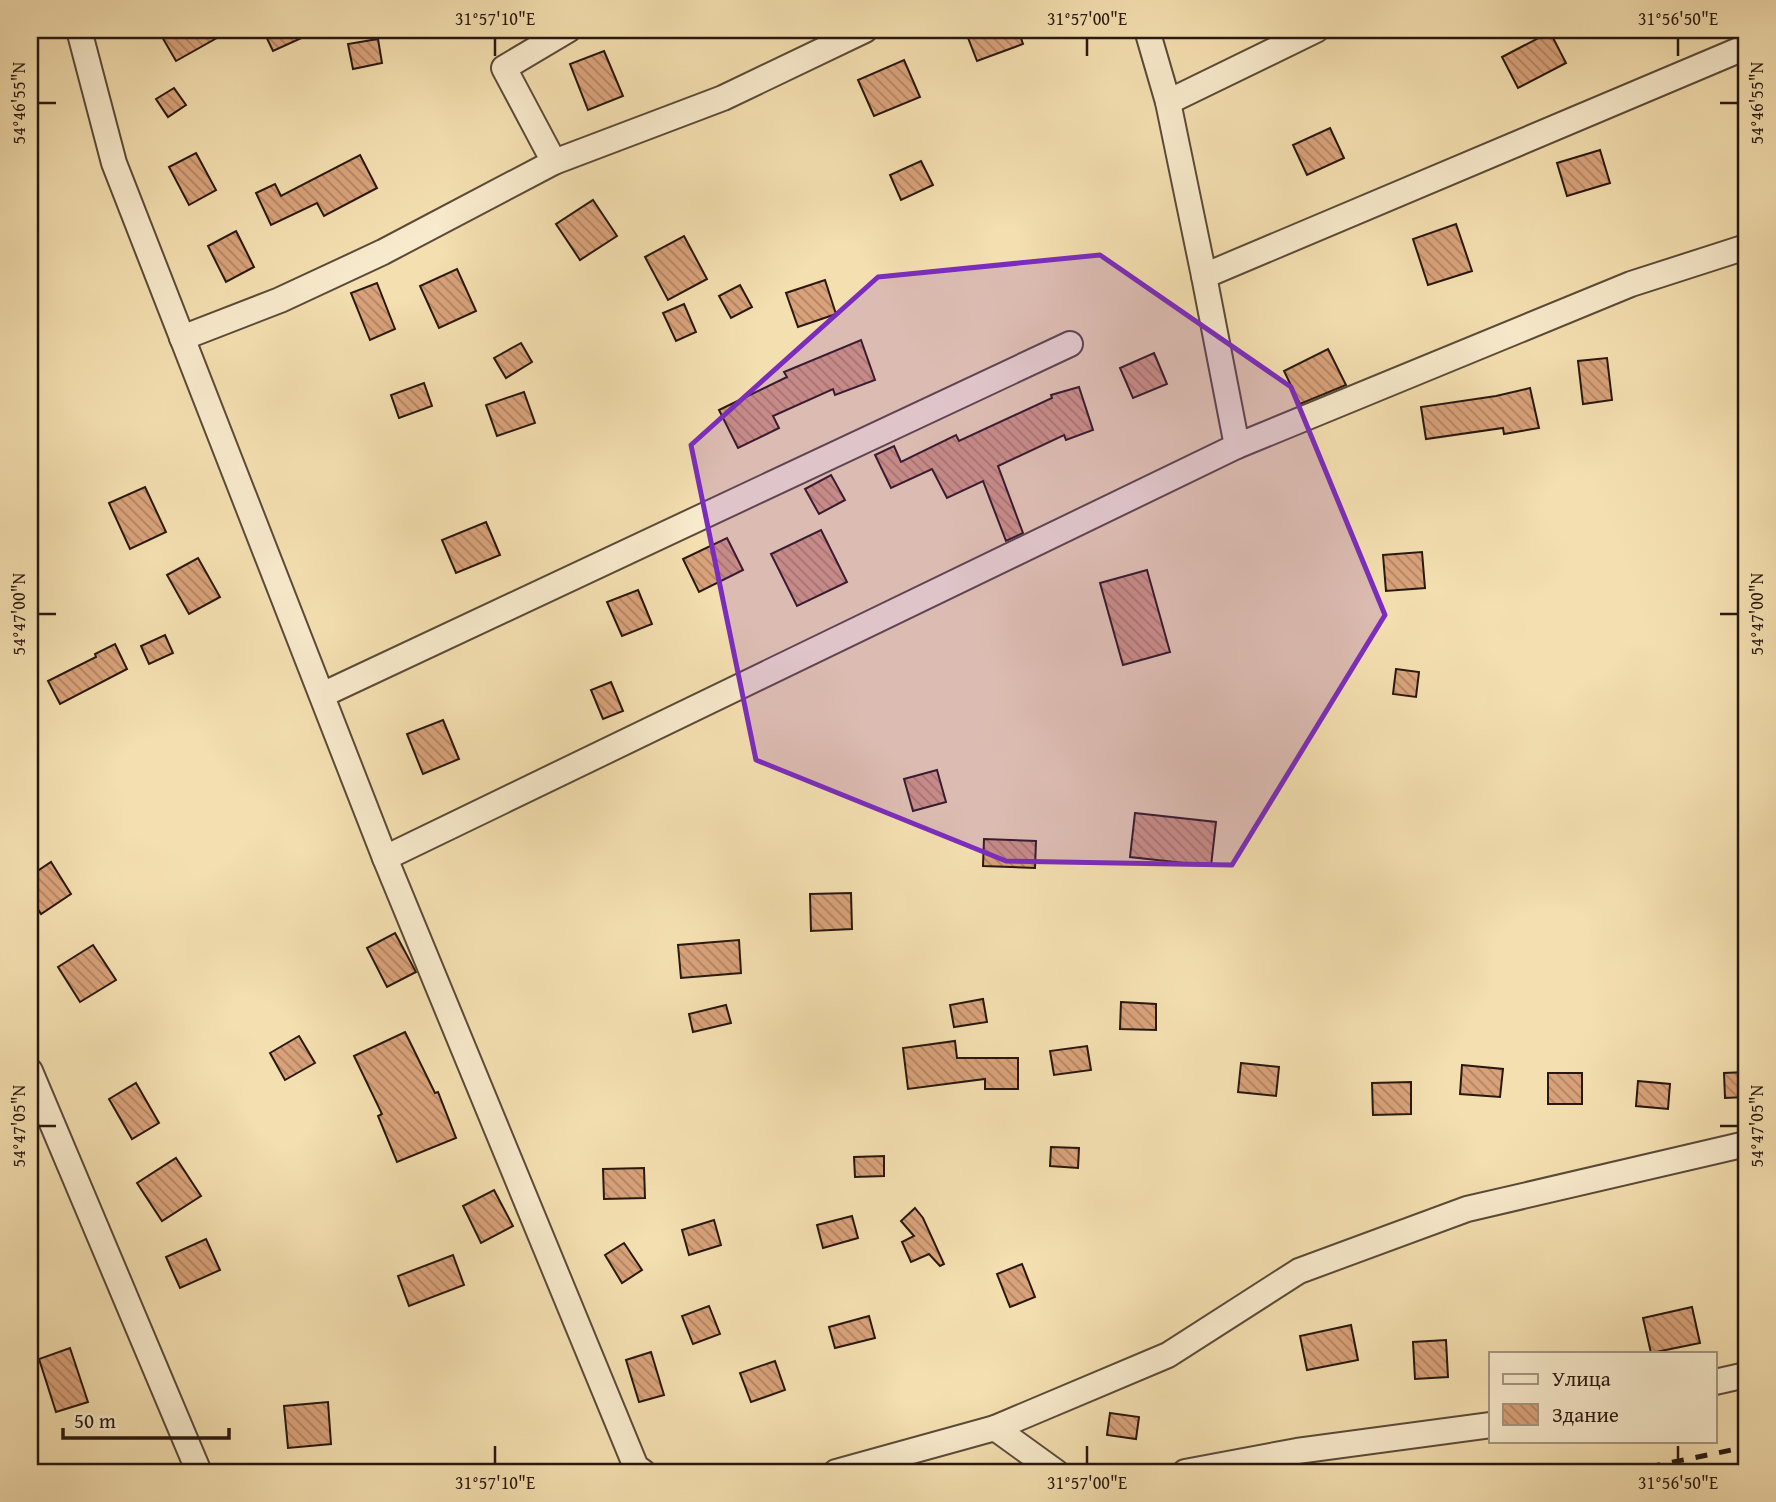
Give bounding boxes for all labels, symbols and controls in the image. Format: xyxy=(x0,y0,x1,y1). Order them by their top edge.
text: 31°57'10"E xyxy=(455,5,535,32)
text: 31°57'00"E xyxy=(1047,5,1127,32)
text: 31°56'50"E xyxy=(1638,5,1718,32)
text: 54°46'55"N xyxy=(5,61,32,144)
text: 54°46'55"N xyxy=(1743,61,1770,144)
text: 54°47'00"N xyxy=(5,572,32,655)
text: 54°47'00"N xyxy=(1743,572,1770,655)
text: 54°47'05"N xyxy=(5,1084,32,1167)
text: 54°47'05"N xyxy=(1743,1084,1770,1167)
legend xyxy=(1489,1352,1716,1442)
text: Улица xyxy=(1552,1363,1611,1394)
scale bar xyxy=(63,1397,229,1441)
text: Здание xyxy=(1552,1399,1619,1430)
text: 50 m xyxy=(74,1405,116,1436)
text: 31°57'10"E xyxy=(455,1469,535,1496)
text: 31°57'00"E xyxy=(1047,1469,1127,1496)
text: 31°56'50"E xyxy=(1638,1469,1718,1496)

